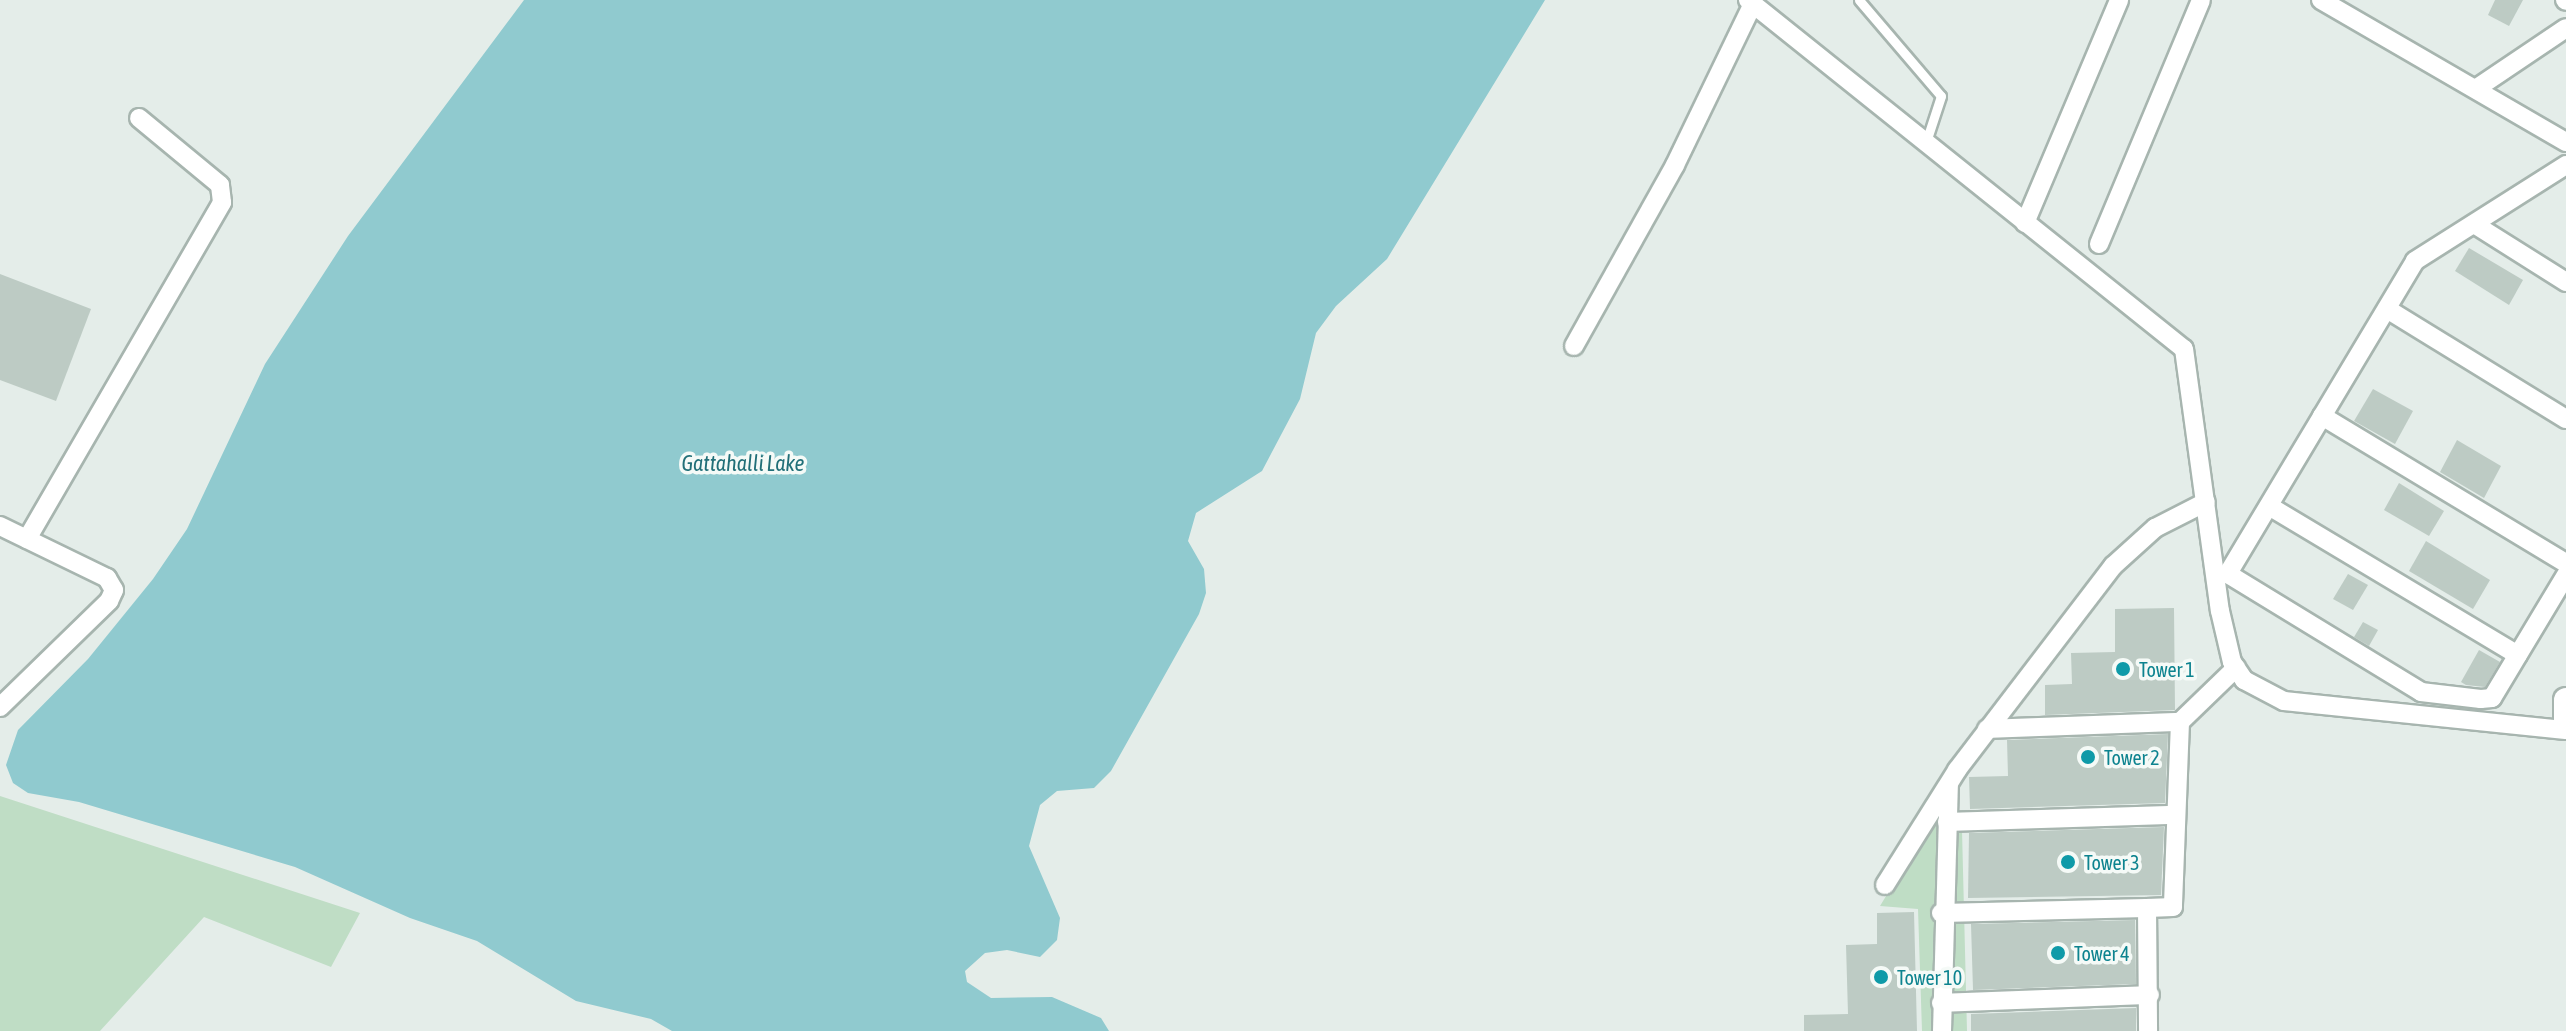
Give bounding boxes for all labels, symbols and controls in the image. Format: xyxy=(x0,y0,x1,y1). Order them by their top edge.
water label: Gattahalli Lake xyxy=(681,451,805,477)
place label: Tower 1 xyxy=(2139,657,2195,681)
marker: Tower 1 xyxy=(2114,660,2132,678)
place label: Tower 2 xyxy=(2104,745,2160,769)
marker: Tower 2 xyxy=(2079,748,2097,766)
place label: Tower 3 xyxy=(2084,850,2140,874)
marker: Tower 3 xyxy=(2059,853,2077,871)
place label: Tower 4 xyxy=(2074,941,2130,965)
marker: Tower 4 xyxy=(2049,944,2067,962)
place label: Tower 10 xyxy=(1897,965,1962,989)
marker: Tower 10 xyxy=(1872,968,1890,986)

